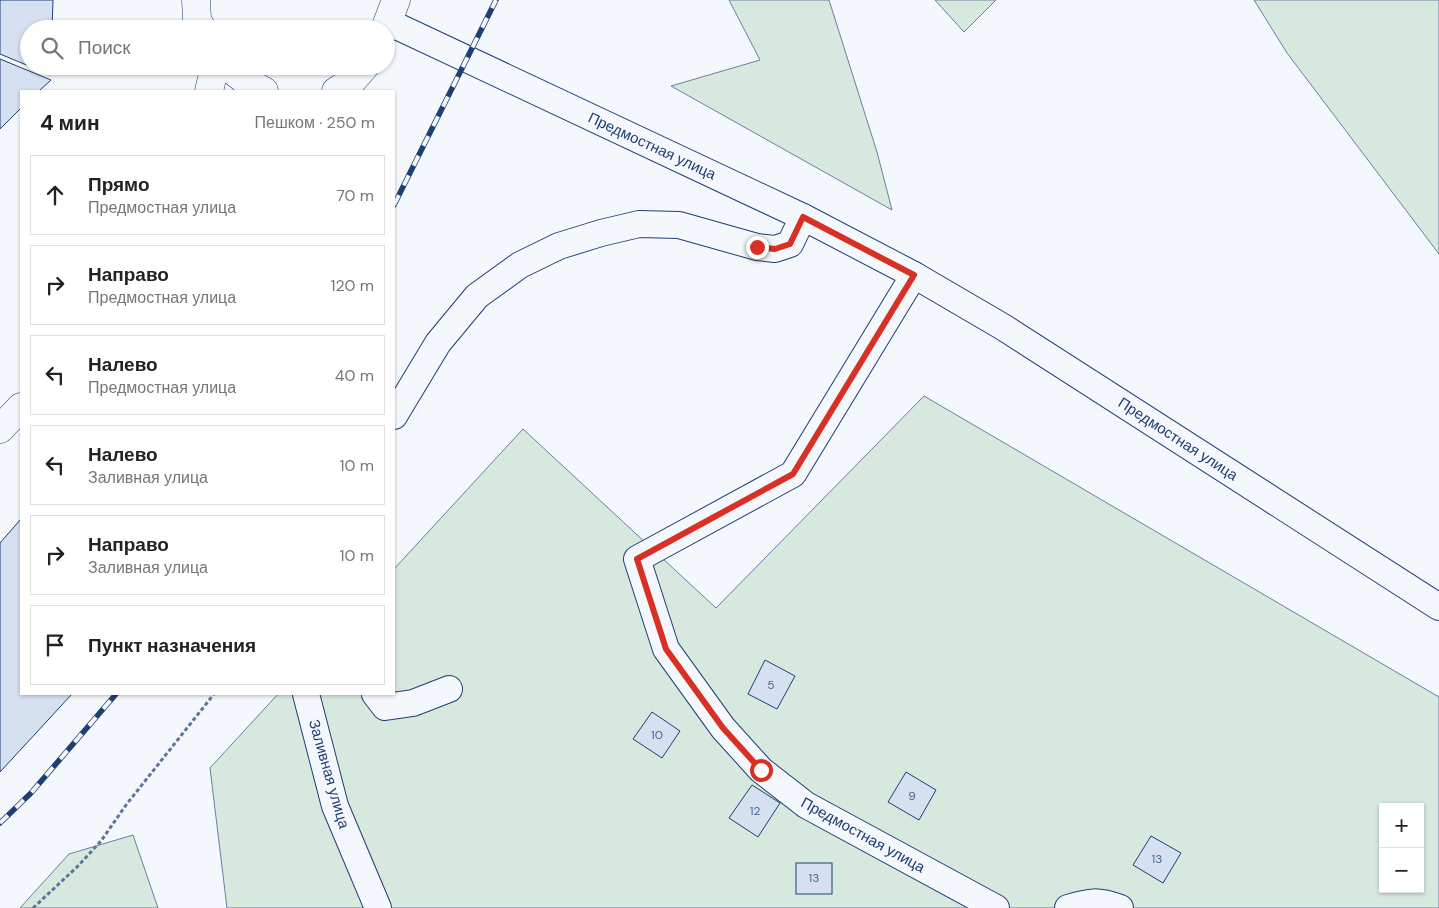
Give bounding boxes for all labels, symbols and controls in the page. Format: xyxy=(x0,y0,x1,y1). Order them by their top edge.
search box xyxy=(20,20,395,75)
icon: search xyxy=(38,34,66,62)
text: Поиск xyxy=(78,35,131,60)
street label: Предмостная улица xyxy=(585,108,720,185)
text: 4 мин xyxy=(40,109,100,137)
text: Пешком · 250 m xyxy=(255,112,375,133)
text: Прямо xyxy=(88,172,150,197)
icon: ahead xyxy=(41,181,69,209)
text: 70 m xyxy=(336,185,374,206)
text: Предмостная улица xyxy=(88,197,236,218)
route end xyxy=(746,236,769,259)
text: Направо xyxy=(88,262,169,287)
icon: right xyxy=(41,271,69,299)
text: 120 m xyxy=(330,275,374,296)
text: Предмостная улица xyxy=(88,287,236,308)
text: Налево xyxy=(88,352,158,377)
icon: left xyxy=(41,361,69,389)
text: 40 m xyxy=(335,365,374,386)
text: Предмостная улица xyxy=(88,377,236,398)
street label: Предмостная улица xyxy=(1114,393,1242,486)
text: Налево xyxy=(88,442,158,467)
icon: left xyxy=(41,451,69,479)
text: 10 m xyxy=(340,455,374,476)
text: Заливная улица xyxy=(88,467,208,488)
text: Направо xyxy=(88,532,169,557)
icon: right xyxy=(41,541,69,569)
text: 10 m xyxy=(340,545,374,566)
text: Заливная улица xyxy=(88,557,208,578)
icon: arrive xyxy=(41,631,69,659)
text: Пункт назначения xyxy=(88,633,256,658)
house number: 5 xyxy=(767,677,775,693)
street label: Заливная улица xyxy=(304,717,354,831)
house number: 10 xyxy=(651,727,663,743)
route start xyxy=(750,759,773,782)
house number: 9 xyxy=(908,788,916,804)
street label: Предмостная улица xyxy=(797,793,929,878)
house number: 12 xyxy=(750,803,760,819)
map controls xyxy=(1379,803,1424,893)
button: + xyxy=(1379,803,1424,848)
button: − xyxy=(1379,848,1424,893)
house number: 13 xyxy=(1152,851,1162,867)
house number: 13 xyxy=(809,870,819,886)

